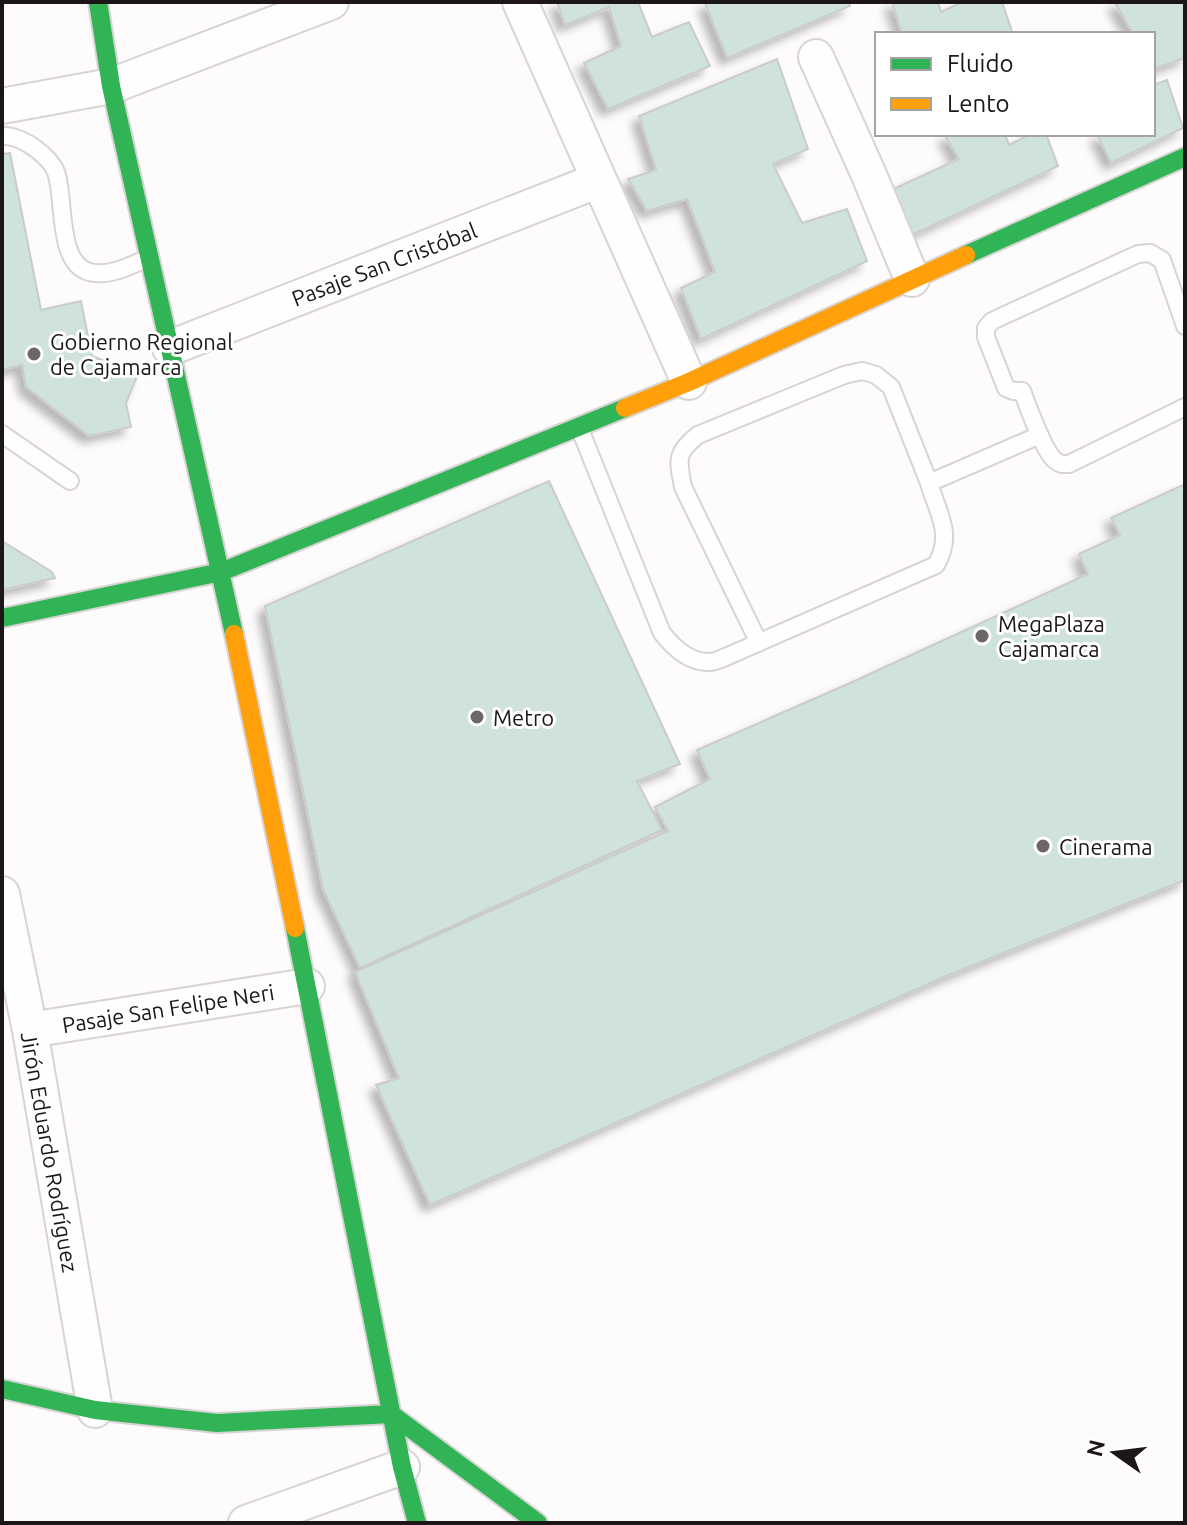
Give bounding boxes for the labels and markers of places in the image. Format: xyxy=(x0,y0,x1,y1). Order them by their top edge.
place label: Gobierno Regional de Cajamarca xyxy=(50,329,233,379)
marker: Gobierno Regional de Cajamarca xyxy=(25,345,43,363)
place label: MegaPlaza Cajamarca xyxy=(998,611,1105,661)
marker: MegaPlaza Cajamarca xyxy=(973,627,991,645)
place label: Metro xyxy=(493,705,554,730)
marker: Metro xyxy=(468,708,486,726)
place label: Cinerama xyxy=(1059,834,1152,859)
marker: Cinerama xyxy=(1034,837,1052,855)

